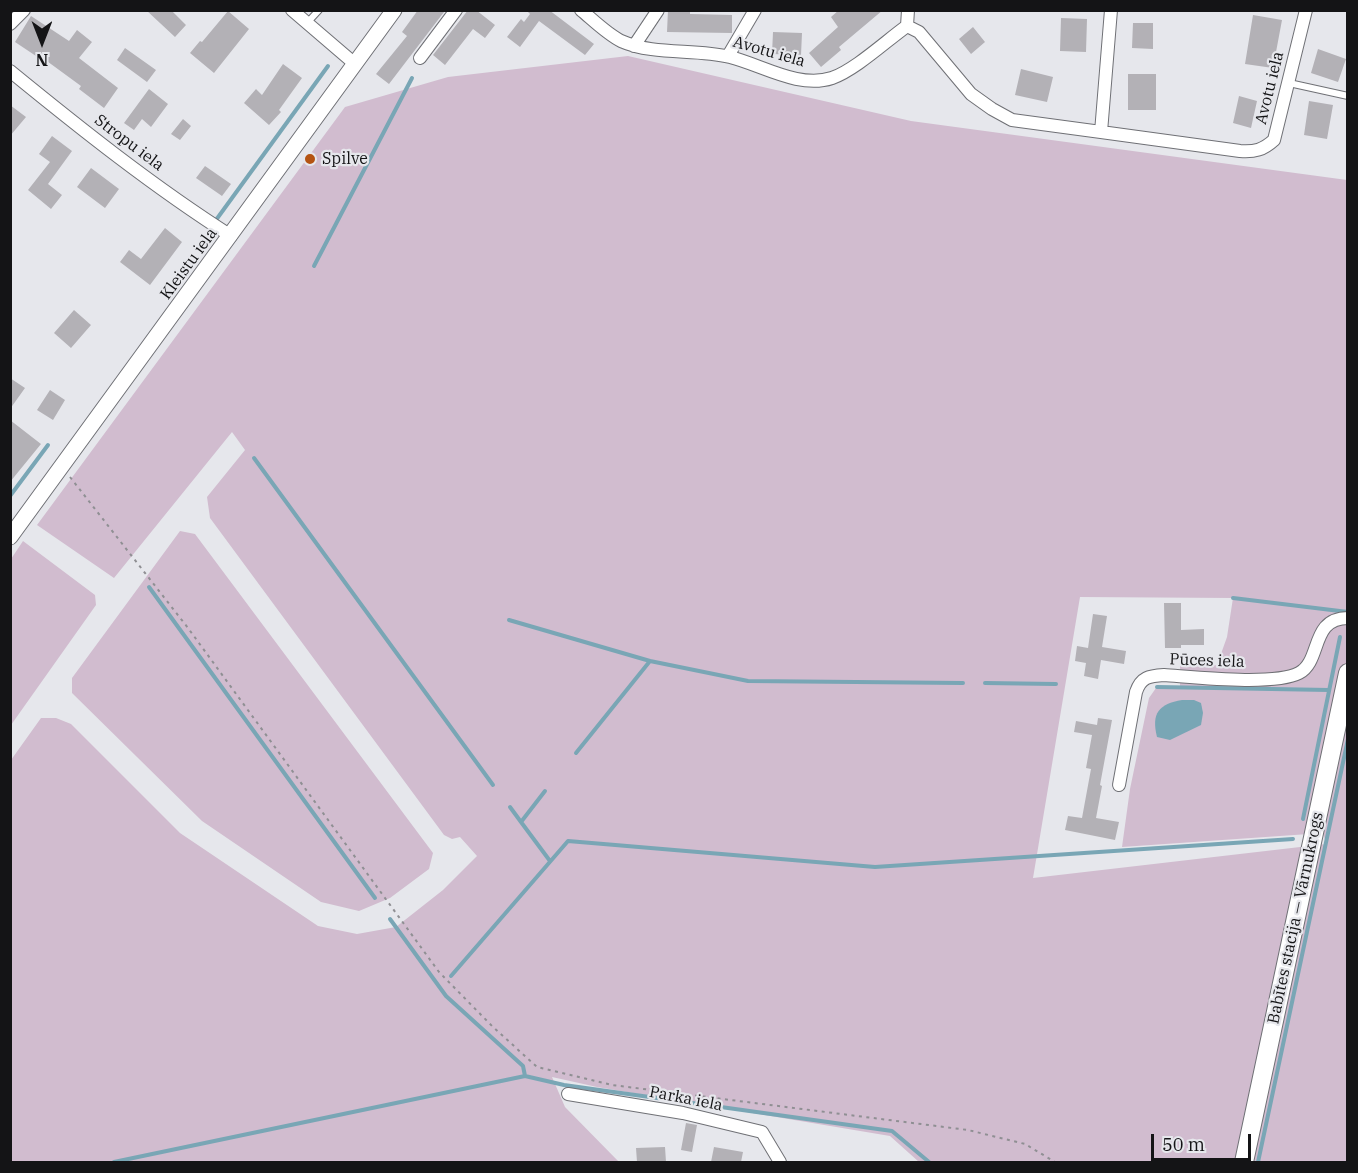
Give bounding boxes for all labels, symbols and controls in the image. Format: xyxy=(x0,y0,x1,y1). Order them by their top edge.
north arrow xyxy=(12,12,72,72)
street label: Avotu iela xyxy=(731,33,807,71)
text: N xyxy=(36,50,48,70)
street label: Avotu iela xyxy=(1252,50,1288,126)
street label: Stropu iela xyxy=(91,111,167,175)
place label: Spilve xyxy=(322,149,368,169)
marker: Spilve xyxy=(303,152,317,166)
street label: Kleistu iela xyxy=(157,224,221,304)
street label: Pūces iela xyxy=(1169,650,1245,672)
street label: Babītes stacija — Vārnukrogs xyxy=(1264,810,1328,1026)
street label: Parka iela xyxy=(648,1082,724,1116)
scale bar xyxy=(1154,1122,1254,1160)
text: 50 m xyxy=(1162,1133,1205,1156)

